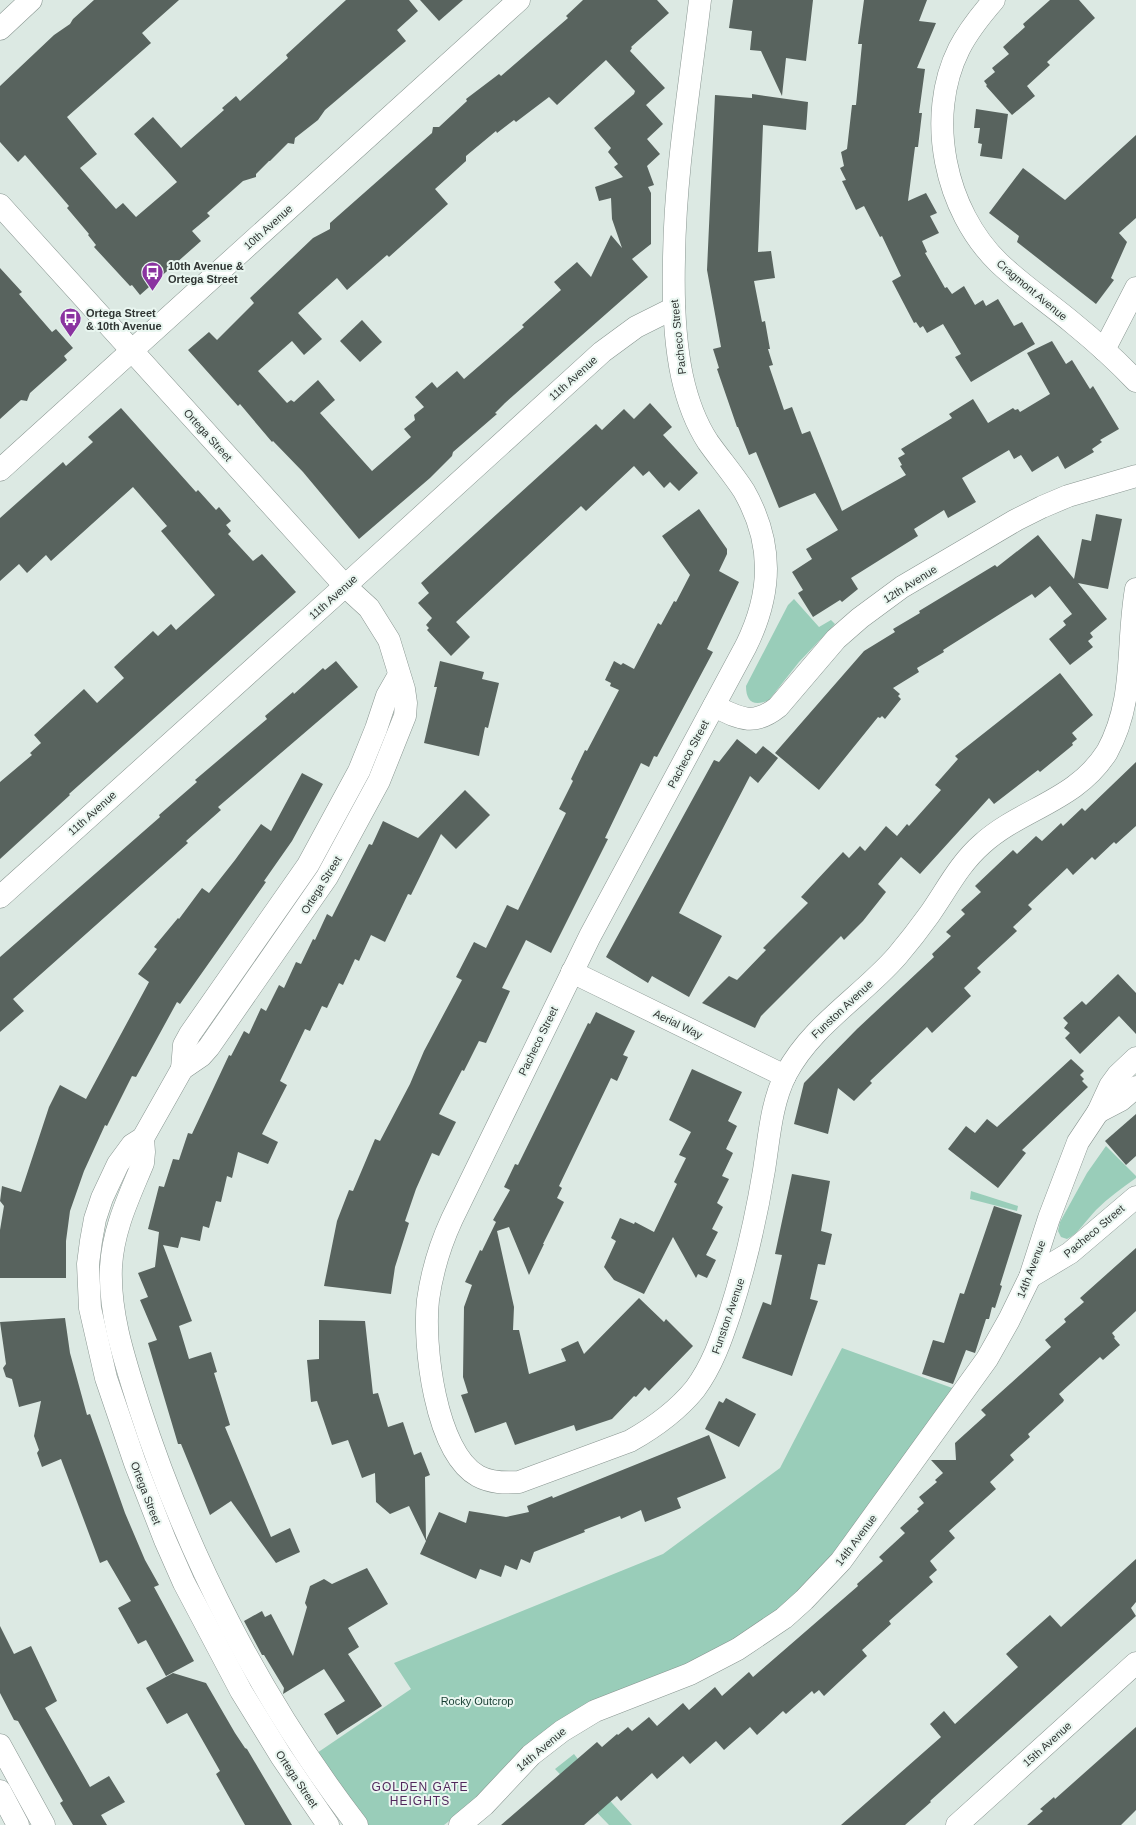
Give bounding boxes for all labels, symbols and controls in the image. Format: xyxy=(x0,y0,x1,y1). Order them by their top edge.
street label: 10th Avenue xyxy=(241,202,295,252)
street label: Cragmont Avenue xyxy=(994,257,1070,323)
bus stop icon: 10th Avenue & Ortega Street xyxy=(139,259,165,292)
place label: 10th Avenue & Ortega Street xyxy=(168,260,244,285)
street label: Pacheco Street xyxy=(668,299,688,375)
bus stop icon: Ortega Street & 10th Avenue xyxy=(57,306,83,339)
place label: Ortega Street & 10th Avenue xyxy=(86,307,162,332)
street label: 11th Avenue xyxy=(547,353,599,403)
street label: Ortega Street xyxy=(181,406,235,464)
street label: 12th Avenue xyxy=(881,563,939,605)
street label: 11th Avenue xyxy=(307,572,359,622)
street label: Pacheco Street xyxy=(665,718,711,790)
street label: 11th Avenue xyxy=(66,788,118,838)
street label: Ortega Street xyxy=(298,854,344,916)
street label: Funston Avenue xyxy=(809,978,875,1040)
street label: Pacheco Street xyxy=(516,1005,560,1077)
street label: Aerial Way xyxy=(652,1007,705,1041)
street label: Pacheco Street xyxy=(1061,1202,1127,1260)
street label: 14th Avenue xyxy=(1014,1238,1048,1300)
street label: Funston Avenue xyxy=(709,1277,747,1355)
street label: Ortega Street xyxy=(129,1460,163,1526)
street label: 14th Avenue xyxy=(833,1512,879,1568)
park label: Rocky Outcrop xyxy=(441,1695,513,1707)
street label: 15th Avenue xyxy=(1020,1719,1074,1769)
street label: 14th Avenue xyxy=(514,1725,568,1773)
street label: Ortega Street xyxy=(274,1748,320,1810)
district label: GOLDEN GATE HEIGHTS xyxy=(372,1780,468,1808)

